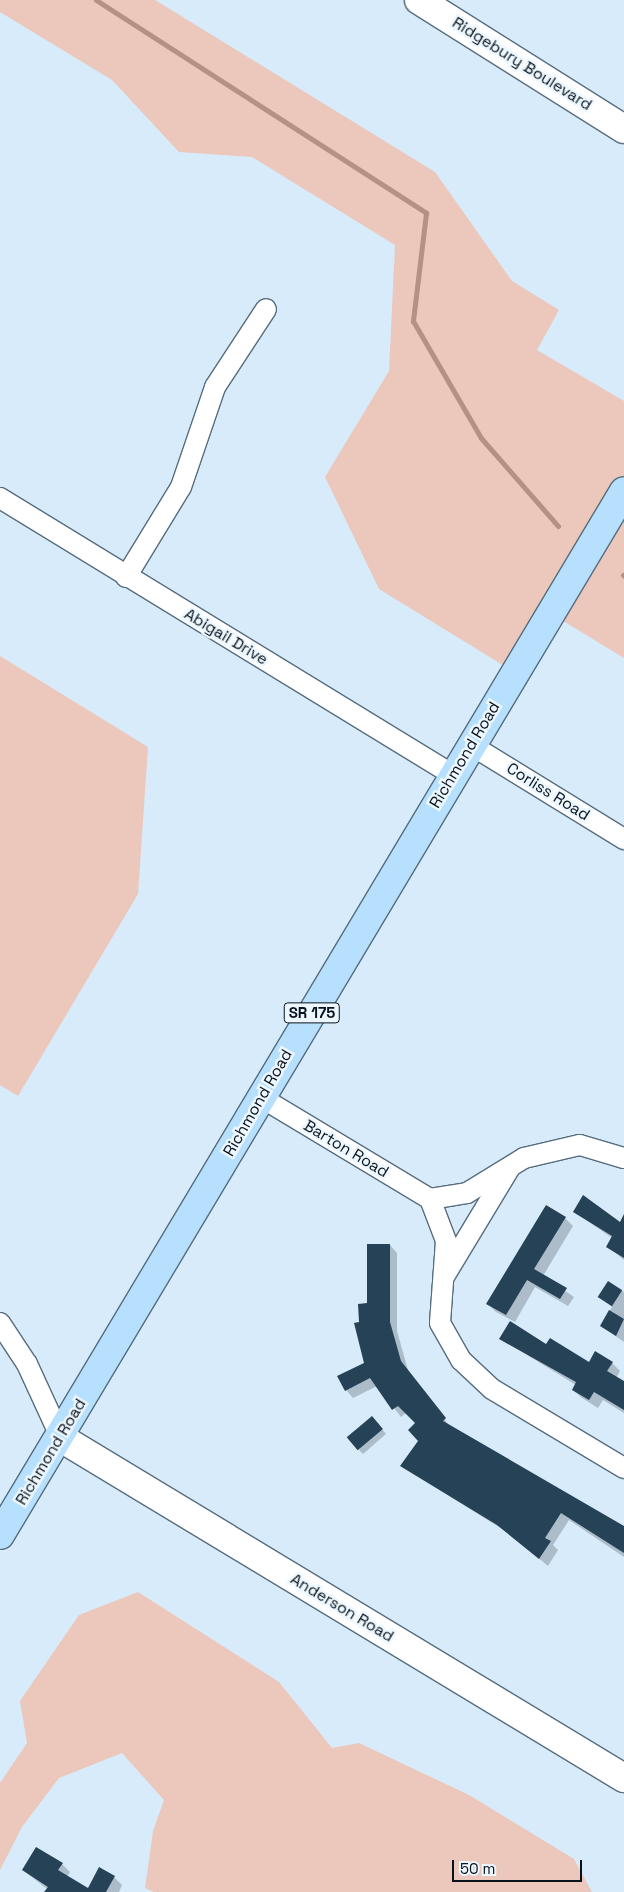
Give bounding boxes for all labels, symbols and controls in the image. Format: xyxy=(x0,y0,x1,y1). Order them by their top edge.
street label: Ridgebury Boulevard xyxy=(449,13,595,115)
street label: Abigail Drive xyxy=(181,605,271,669)
street label: Richmond Road xyxy=(426,698,504,812)
street label: Corliss Road xyxy=(503,759,593,825)
road number: SR 175 xyxy=(283,1000,341,1026)
street label: Richmond Road xyxy=(220,1046,296,1160)
street label: Barton Road xyxy=(300,1116,392,1182)
street label: Richmond Road xyxy=(12,1395,90,1509)
street label: Anderson Road xyxy=(287,1570,397,1646)
scale bar xyxy=(454,1850,584,1882)
text: 50 m xyxy=(460,1859,495,1878)

